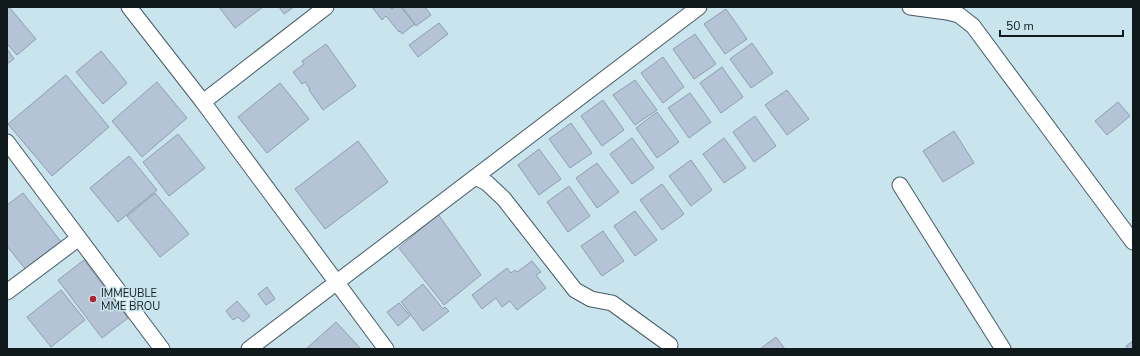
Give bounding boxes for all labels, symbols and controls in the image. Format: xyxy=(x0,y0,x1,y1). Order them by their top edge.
scale bar xyxy=(1000,12,1123,38)
text: 50 m xyxy=(1006,18,1034,34)
place label: IMMEUBLE MME BROU xyxy=(101,286,160,314)
marker: IMMEUBLE MME BROU xyxy=(88,294,98,304)

